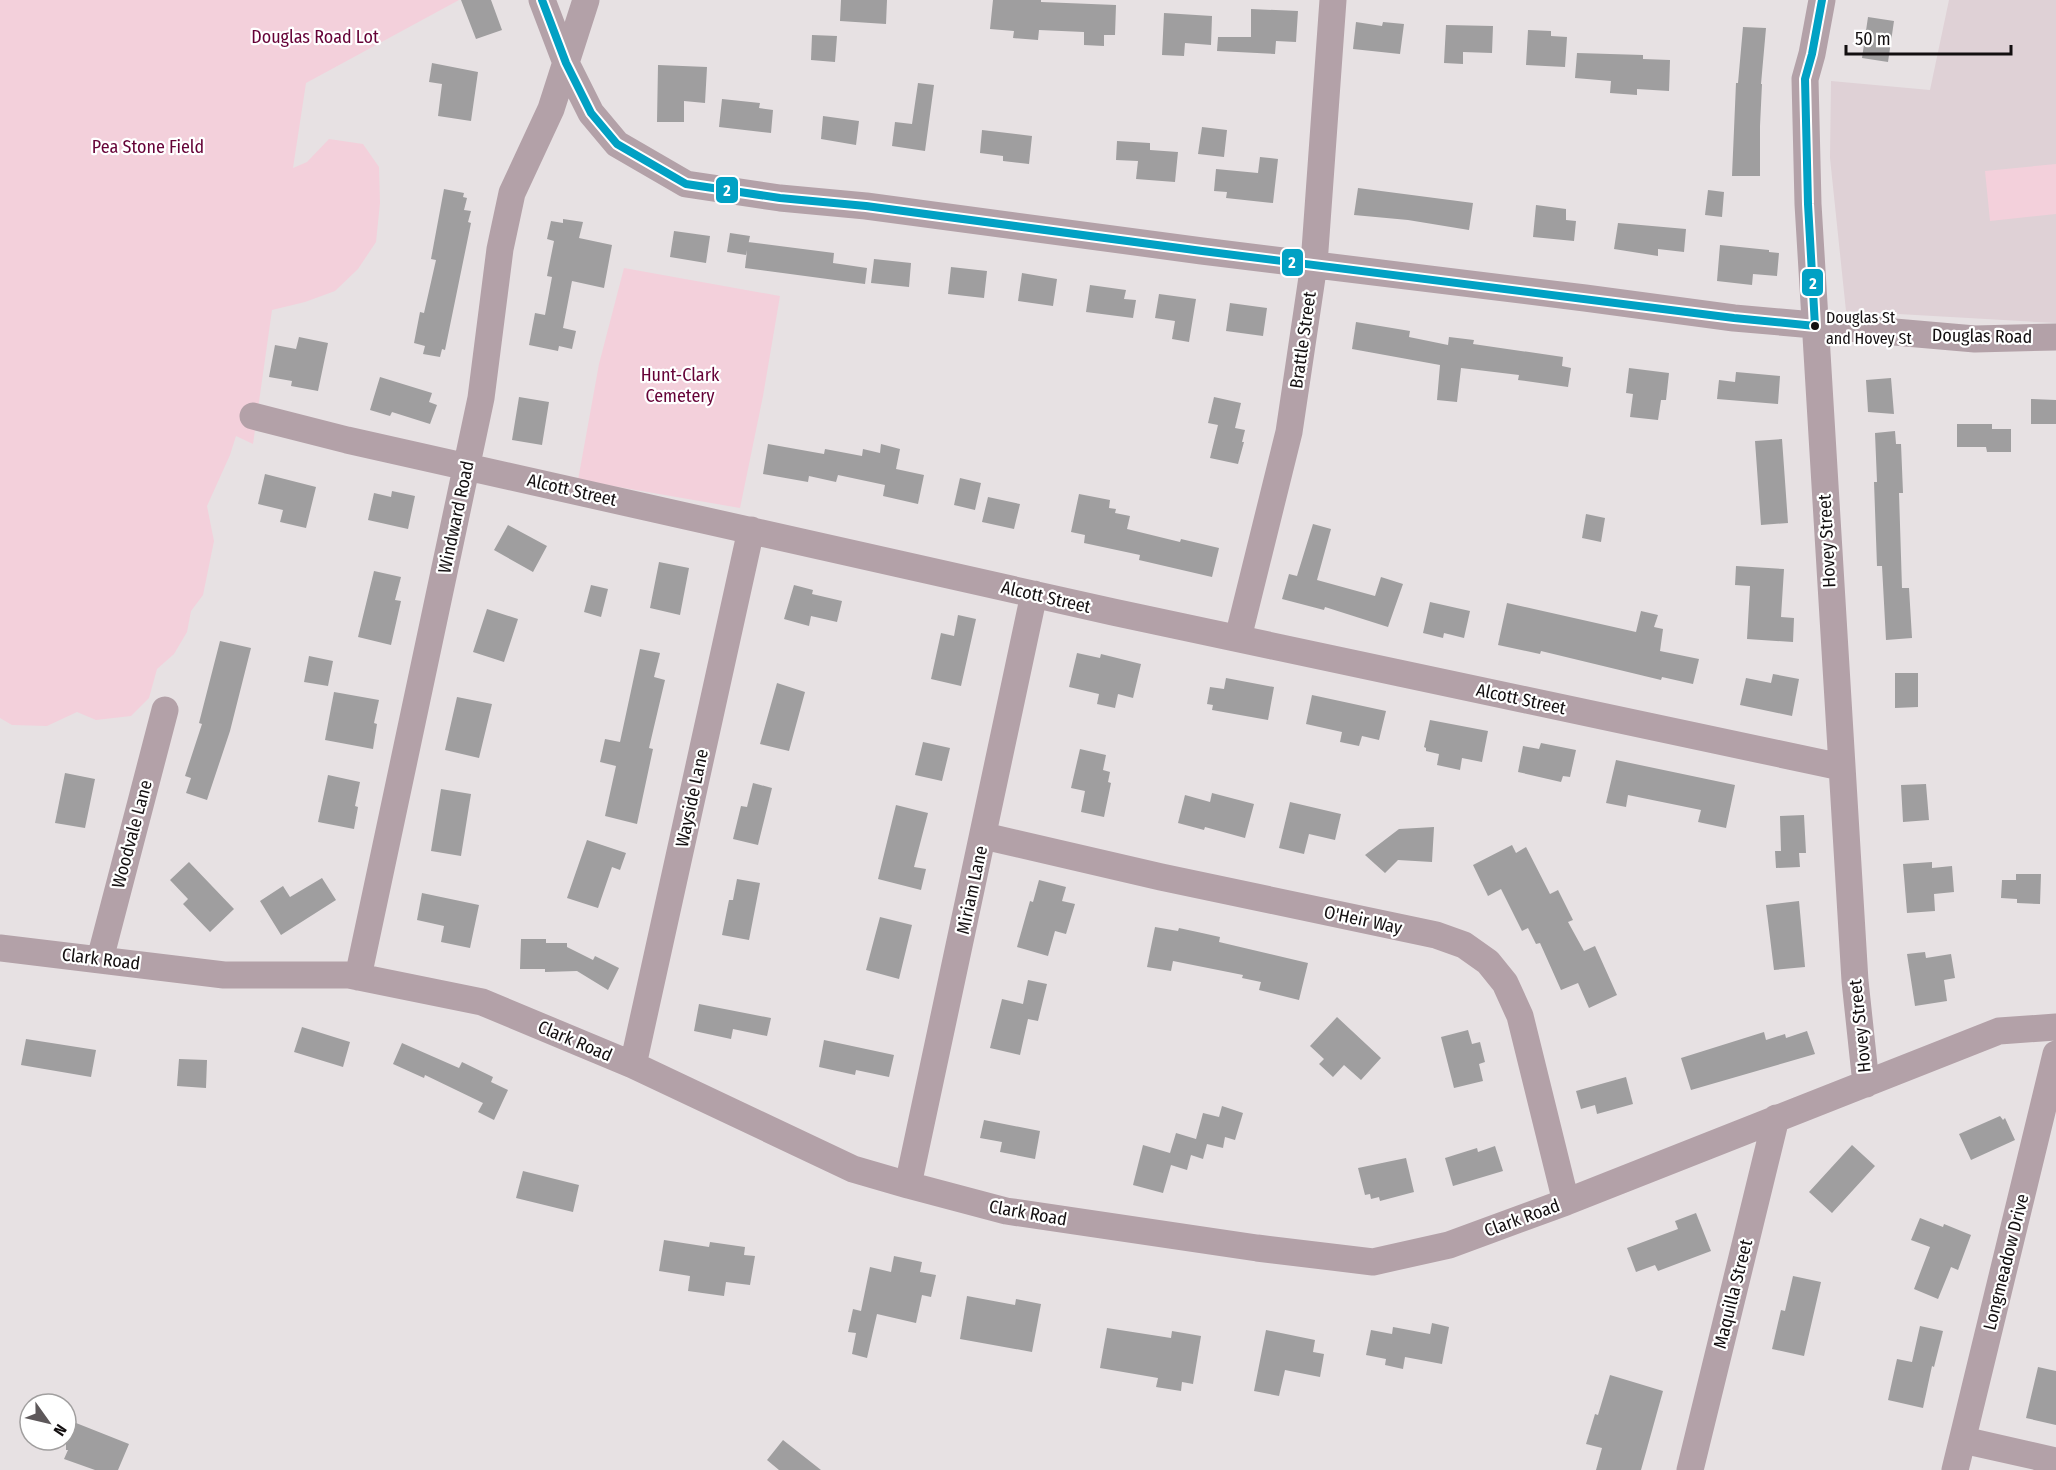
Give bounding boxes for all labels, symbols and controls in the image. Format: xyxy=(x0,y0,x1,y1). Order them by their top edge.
scale bar xyxy=(1846,18,2011,56)
park label: Douglas Road Lot xyxy=(251,26,379,48)
text: 50 m xyxy=(1855,28,1891,50)
park label: Pea Stone Field xyxy=(92,136,204,158)
line badge: 2 xyxy=(715,176,739,204)
text: 2 xyxy=(722,181,731,200)
line badge: 2 xyxy=(1281,248,1304,277)
text: 2 xyxy=(1287,253,1296,272)
line badge: 2 xyxy=(1801,268,1824,297)
text: 2 xyxy=(1808,274,1817,293)
street label: Brattle Street xyxy=(1285,290,1321,390)
place label: Douglas St and Hovey St xyxy=(1826,308,1912,348)
marker: Douglas St and Hovey St xyxy=(1809,320,1821,332)
street label: Douglas Road xyxy=(1932,324,2032,348)
park label: Hunt-Clark Cemetery xyxy=(641,364,720,407)
street label: Windward Road xyxy=(433,459,479,575)
street label: Alcott Street xyxy=(525,469,619,511)
street label: Hovey Street xyxy=(1814,494,1840,588)
street label: Alcott Street xyxy=(999,576,1093,618)
street label: Alcott Street xyxy=(1474,679,1568,719)
street label: Wayside Lane xyxy=(671,747,713,849)
street label: Woodvale Lane xyxy=(107,777,157,891)
street label: Miriam Lane xyxy=(952,844,992,936)
street label: O'Heir Way xyxy=(1322,901,1404,939)
street label: Clark Road xyxy=(61,943,141,975)
street label: Hovey Street xyxy=(1844,978,1876,1074)
street label: Clark Road xyxy=(534,1016,616,1066)
street label: Longmeadow Drive xyxy=(1978,1192,2034,1332)
street label: Clark Road xyxy=(1481,1194,1563,1242)
street label: Clark Road xyxy=(987,1195,1069,1231)
street label: Maquilla Street xyxy=(1709,1237,1757,1351)
north arrow xyxy=(18,1392,78,1452)
text: N xyxy=(49,1421,71,1439)

